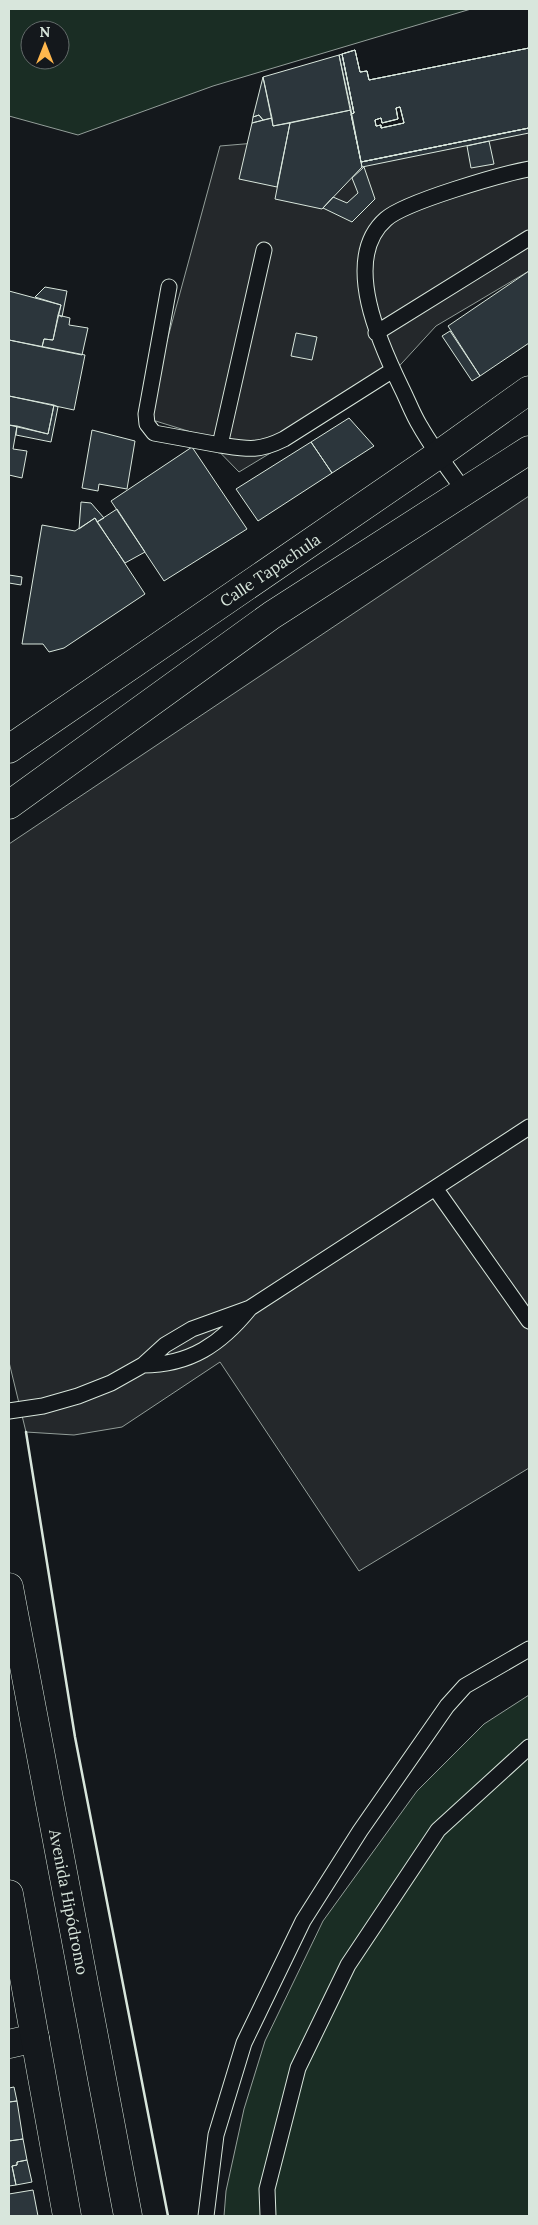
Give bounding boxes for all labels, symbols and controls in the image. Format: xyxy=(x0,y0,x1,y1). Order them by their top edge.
north arrow xyxy=(20,20,70,70)
text: N xyxy=(40,23,51,41)
street label: Calle Tapachula xyxy=(216,529,324,611)
street label: Avenida Hipódromo xyxy=(45,1827,93,1976)

